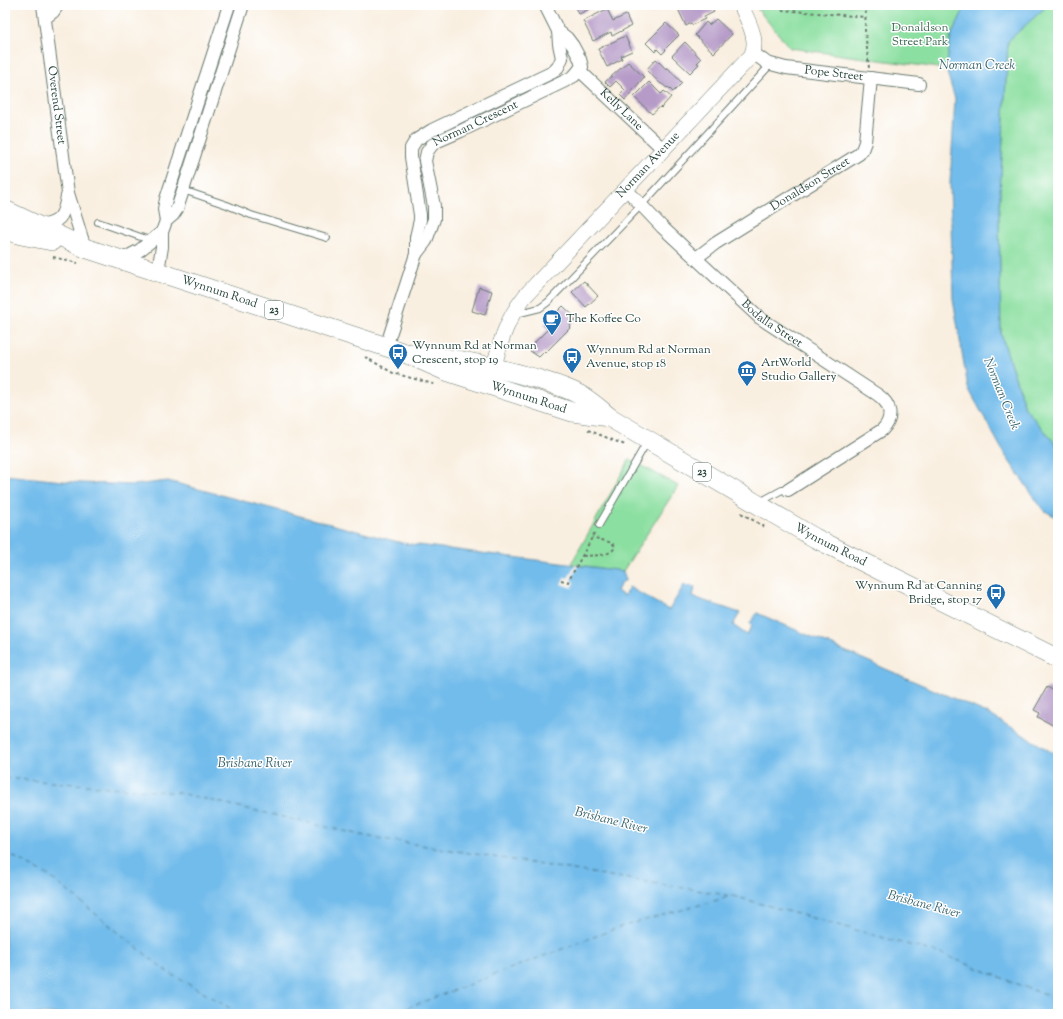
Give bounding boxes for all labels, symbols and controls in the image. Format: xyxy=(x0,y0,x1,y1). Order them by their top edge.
park label: Donaldson Street Park xyxy=(891,19,949,51)
water label: Norman Creek xyxy=(939,57,1015,75)
street label: Pope Street xyxy=(804,61,864,86)
street label: Overend Street xyxy=(42,65,70,146)
street label: Kelly Lane xyxy=(595,85,647,135)
street label: Norman Crescent xyxy=(429,96,521,151)
street label: Norman Avenue xyxy=(612,127,685,202)
street label: Donaldson Street xyxy=(767,153,854,216)
street label: Wynnum Road xyxy=(179,271,260,313)
street label: Bodalla Street xyxy=(737,296,806,352)
road number: 23 xyxy=(265,301,283,319)
cafe icon: The Koffee Co xyxy=(541,308,563,336)
place label: The Koffee Co xyxy=(566,310,641,328)
place label: Wynnum Rd at Norman Crescent, stop 19 xyxy=(412,337,537,369)
place label: Wynnum Rd at Norman Avenue, stop 18 xyxy=(586,341,711,373)
bus stop icon: Wynnum Rd at Norman Crescent, stop 19 xyxy=(387,342,409,370)
bus stop icon: Wynnum Rd at Norman Avenue, stop 18 xyxy=(561,346,583,374)
place label: ArtWorld Studio Gallery xyxy=(761,354,836,386)
water label: Norman Creek xyxy=(978,355,1024,433)
museum icon: ArtWorld Studio Gallery xyxy=(736,359,758,387)
street label: Wynnum Road xyxy=(488,377,569,419)
road number: 23 xyxy=(693,463,711,481)
street label: Wynnum Road xyxy=(791,519,870,571)
place label: Wynnum Rd at Canning Bridge, stop 17 xyxy=(855,577,982,609)
bus stop icon: Wynnum Rd at Canning Bridge, stop 17 xyxy=(985,582,1007,610)
water label: Brisbane River xyxy=(218,755,293,773)
water label: Brisbane River xyxy=(573,803,650,839)
water label: Brisbane River xyxy=(886,887,963,923)

